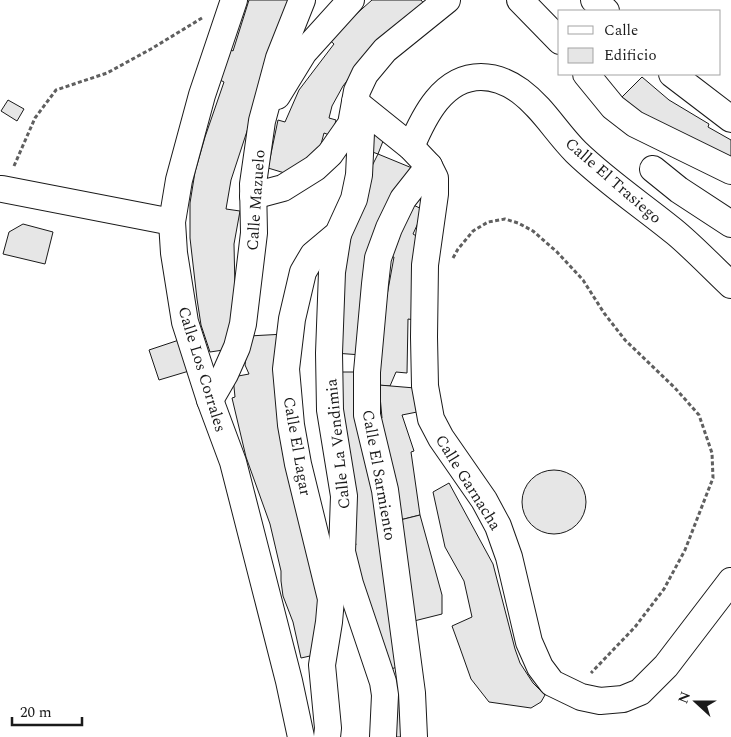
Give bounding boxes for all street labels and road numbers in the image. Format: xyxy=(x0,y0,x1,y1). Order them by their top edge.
street label: Calle El Trasiego xyxy=(560,132,667,230)
street label: Calle Mazuelo xyxy=(240,149,272,251)
street label: Calle Los Corrales xyxy=(172,303,233,435)
street label: Calle La Vendimia xyxy=(319,377,357,510)
street label: Calle El Lagar xyxy=(276,395,318,498)
street label: Calle El Sarmiento xyxy=(356,408,402,543)
street label: Calle Garnacha xyxy=(429,430,507,535)

